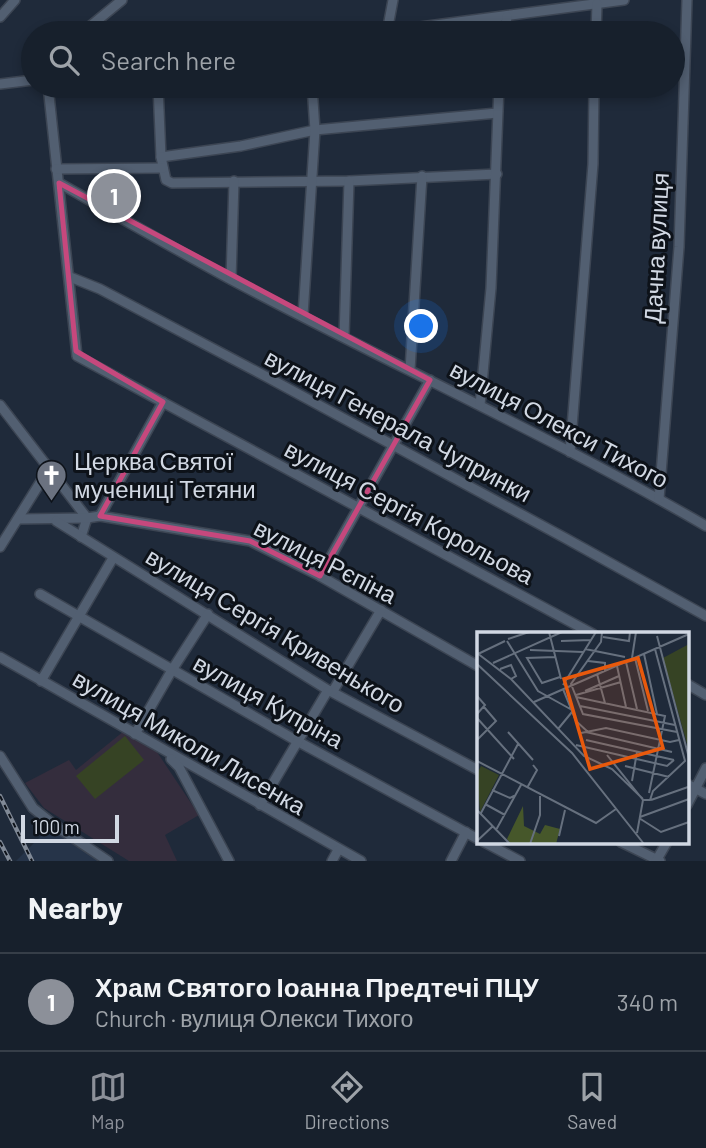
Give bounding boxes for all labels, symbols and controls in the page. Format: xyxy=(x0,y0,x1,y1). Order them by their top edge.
search box xyxy=(21,21,685,98)
icon: search xyxy=(45,41,83,79)
text: Search here xyxy=(101,44,236,75)
pin: 1 xyxy=(91,170,137,222)
street label: Дачна вулиця xyxy=(637,172,674,324)
your location xyxy=(404,309,438,343)
street label: вулиця Генерала Чупринки xyxy=(260,342,537,507)
street label: вулиця Олекси Тихого xyxy=(446,354,674,494)
street label: вулиця Сергія Корольова xyxy=(280,434,540,590)
place label: Церква Святої мучениці Тетяни xyxy=(74,446,256,503)
church icon: Церква Святої мучениці Тетяни xyxy=(34,459,68,503)
street label: вулиця Рєпіна xyxy=(250,512,402,609)
street label: вулиця Сергія Кривенького xyxy=(141,541,410,719)
inset map xyxy=(477,632,688,844)
street label: вулиця Купріна xyxy=(189,648,349,754)
street label: вулиця Миколи Лисенка xyxy=(68,663,312,821)
scale bar xyxy=(21,812,119,844)
text: 100 m xyxy=(32,815,80,838)
text: Nearby xyxy=(28,889,123,925)
text: Храм Святого Іоанна Предтечі ПЦУ xyxy=(95,971,539,1002)
text: 1 xyxy=(47,988,55,1016)
text: 340 m xyxy=(617,988,678,1016)
text: Church · вулиця Олекси Тихого xyxy=(95,1004,413,1032)
tab: Map xyxy=(89,1068,127,1133)
tab: Directions xyxy=(305,1068,390,1133)
tab: Saved xyxy=(567,1068,617,1133)

